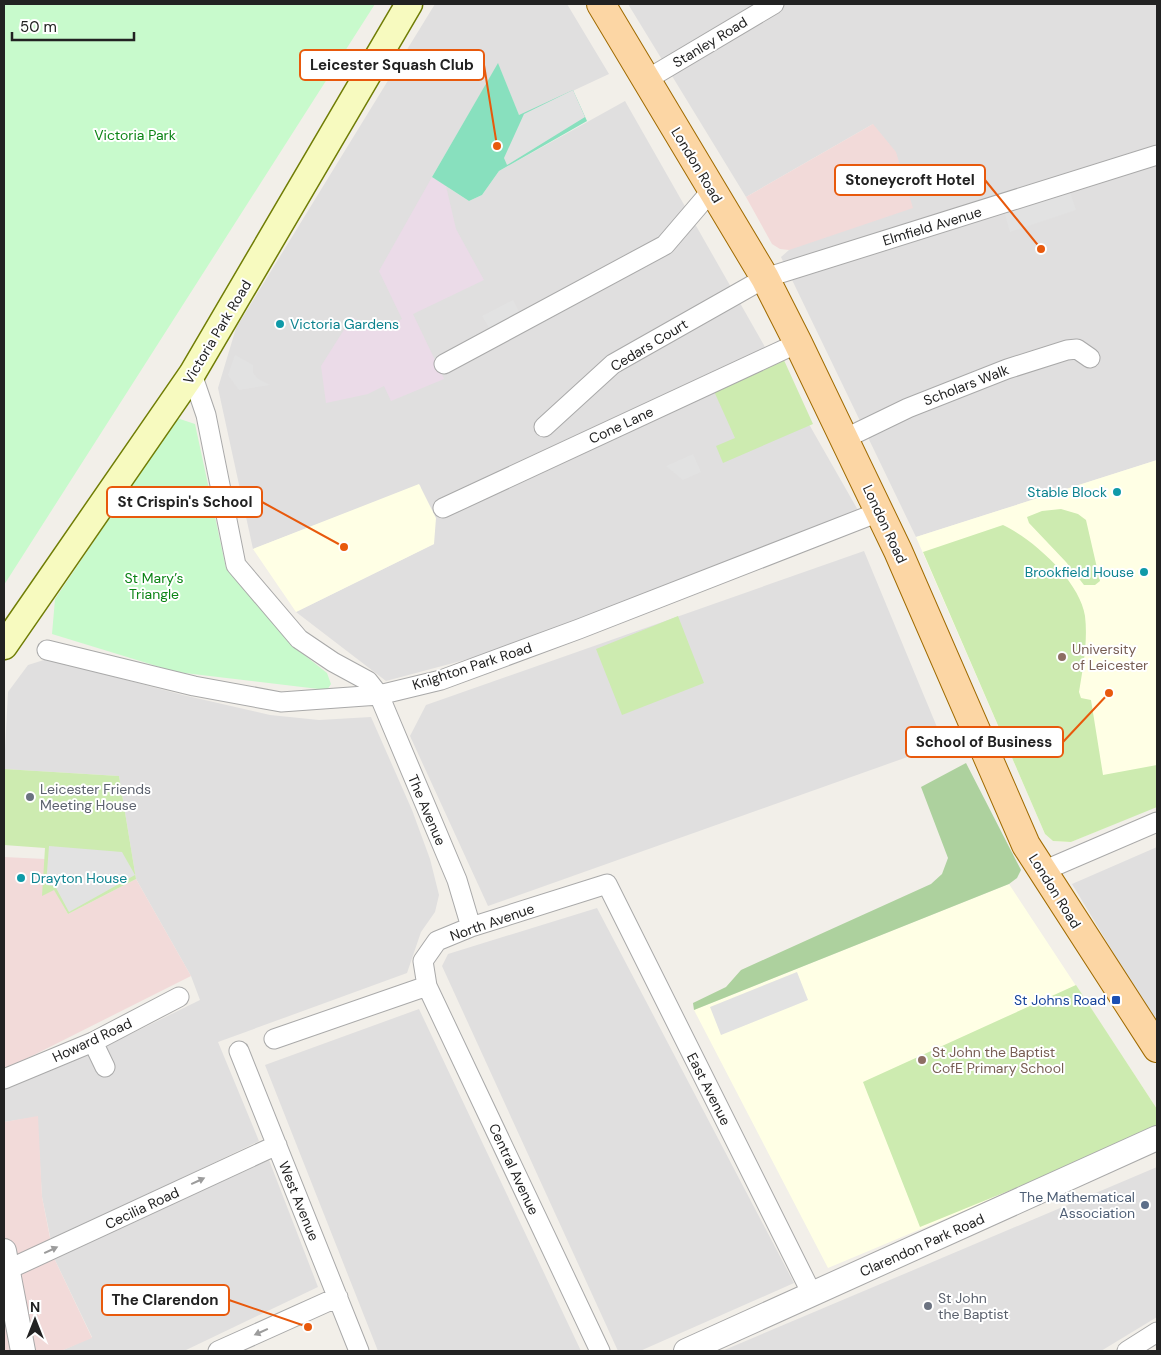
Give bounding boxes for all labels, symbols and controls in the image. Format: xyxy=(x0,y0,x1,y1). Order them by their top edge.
scale bar xyxy=(12,10,135,42)
street label: Stanley Road xyxy=(669,13,751,71)
text: 50 m xyxy=(20,17,57,37)
callout: Leicester Squash Club xyxy=(300,50,484,80)
text: Leicester Squash Club xyxy=(310,55,474,75)
street label: London Road xyxy=(667,124,727,206)
park label: Victoria Park xyxy=(94,126,176,144)
callout: Stoneycroft Hotel xyxy=(835,165,985,195)
text: Stoneycroft Hotel xyxy=(845,170,975,190)
street label: Elmfield Avenue xyxy=(880,202,984,250)
street label: Victoria Park Road xyxy=(179,277,255,387)
place label: Victoria Gardens xyxy=(290,315,399,333)
street label: Cedars Court xyxy=(607,315,691,375)
marker: Victoria Gardens xyxy=(274,318,286,330)
street label: Scholars Walk xyxy=(921,361,1011,409)
street label: Cone Lane xyxy=(586,402,656,448)
street label: London Road xyxy=(859,482,911,566)
place label: Stable Block xyxy=(1027,483,1107,501)
marker: Stable Block xyxy=(1111,486,1123,498)
callout: St Crispin's School xyxy=(107,487,262,517)
text: St Crispin's School xyxy=(117,492,253,512)
place label: Brookfield House xyxy=(1025,563,1134,581)
marker: Brookfield House xyxy=(1138,566,1150,578)
park label: St Mary’s Triangle xyxy=(124,569,184,603)
street label: Knighton Park Road xyxy=(410,638,534,694)
place label: University of Leicester xyxy=(1072,640,1148,674)
marker: University of Leicester xyxy=(1056,651,1068,663)
callout: School of Business xyxy=(906,727,1063,757)
text: School of Business xyxy=(916,732,1052,752)
street label: The Avenue xyxy=(404,772,450,848)
place label: Leicester Friends Meeting House xyxy=(40,780,151,814)
marker: Leicester Friends Meeting House xyxy=(24,791,36,803)
street label: London Road xyxy=(1025,850,1085,932)
place label: Drayton House xyxy=(31,869,127,887)
marker: Drayton House xyxy=(15,872,27,884)
street label: North Avenue xyxy=(447,899,537,945)
place label: St Johns Road xyxy=(1014,991,1106,1009)
marker: St Johns Road xyxy=(1110,994,1122,1006)
street label: Howard Road xyxy=(49,1014,135,1066)
place label: St John the Baptist CofE Primary School xyxy=(932,1043,1064,1077)
street label: East Avenue xyxy=(683,1050,735,1128)
marker: St John the Baptist CofE Primary School xyxy=(916,1054,928,1066)
street label: Central Avenue xyxy=(485,1120,543,1218)
street label: West Avenue xyxy=(275,1159,323,1243)
one-way arrow xyxy=(191,1177,205,1185)
street label: Cecilia Road xyxy=(102,1183,182,1233)
place label: The Mathematical Association xyxy=(1019,1188,1135,1222)
marker: The Mathematical Association xyxy=(1139,1199,1151,1211)
street label: Clarendon Park Road xyxy=(857,1209,987,1281)
one-way arrow xyxy=(44,1246,58,1254)
callout: The Clarendon xyxy=(102,1285,229,1315)
place label: St John the Baptist xyxy=(938,1289,1009,1323)
text: The Clarendon xyxy=(111,1290,219,1310)
north arrow xyxy=(10,1295,60,1345)
text: N xyxy=(30,1298,40,1316)
marker: St John the Baptist xyxy=(922,1300,934,1312)
one-way arrow xyxy=(254,1328,268,1336)

